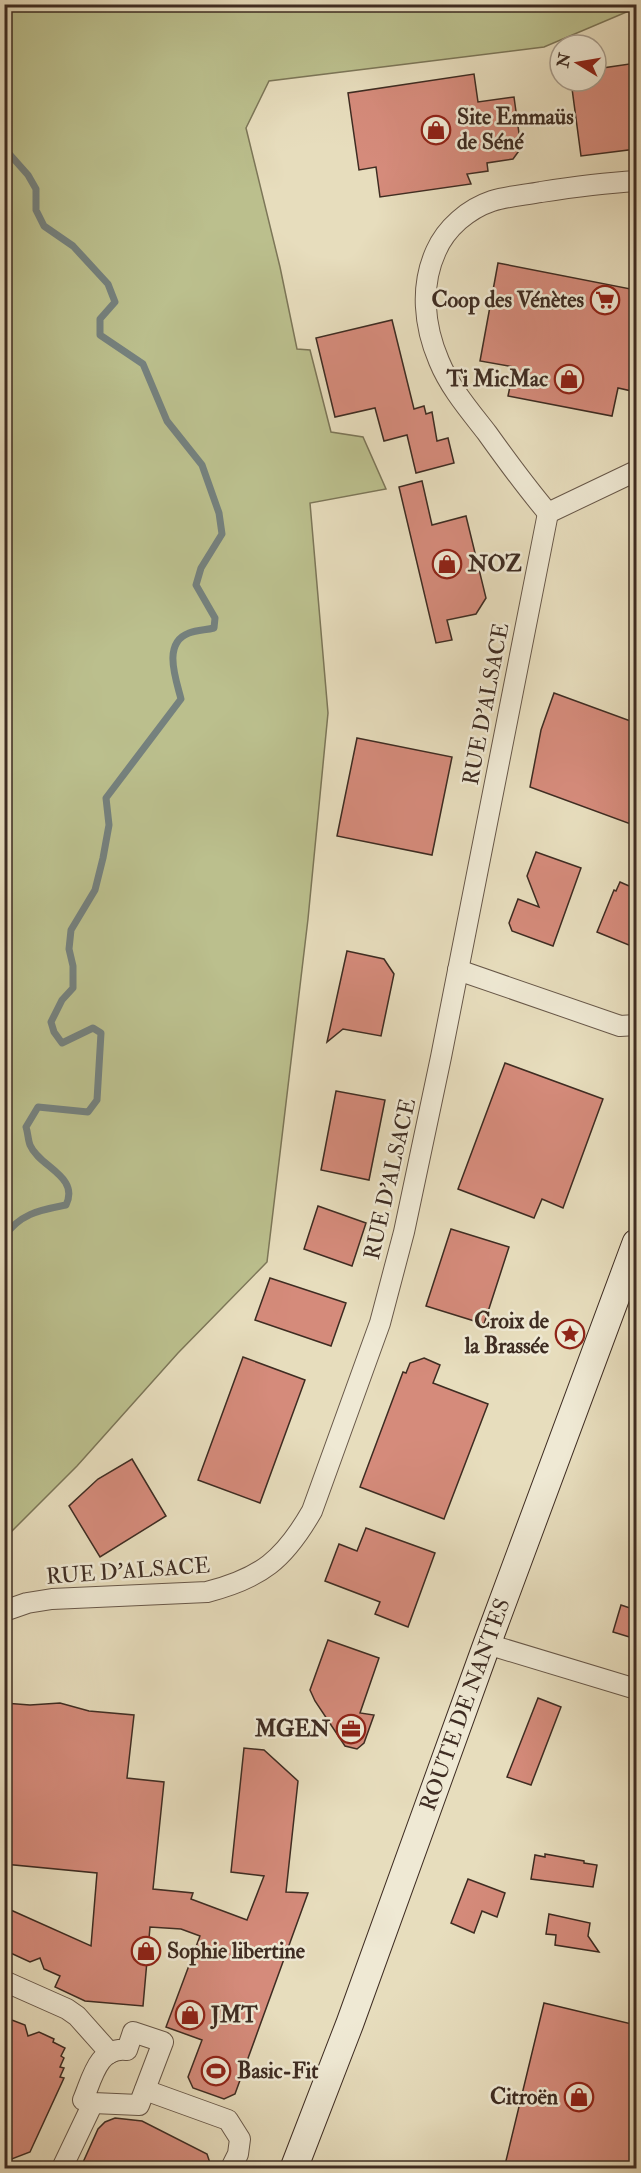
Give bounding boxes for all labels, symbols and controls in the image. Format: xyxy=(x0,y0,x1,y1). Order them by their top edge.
north arrow xyxy=(548,33,608,93)
text: N xyxy=(553,51,576,70)
place label: Site Emmaüs de Séné xyxy=(457,103,574,156)
shop icon: Site Emmaüs de Séné xyxy=(420,114,452,146)
supermarket icon: Coop des Vénètes xyxy=(589,284,621,316)
place label: Coop des Vénètes xyxy=(431,286,584,315)
shop icon: Ti MicMac xyxy=(553,363,585,395)
place label: Ti MicMac xyxy=(445,365,548,393)
shop icon: NOZ xyxy=(431,548,463,580)
place label: NOZ xyxy=(467,550,522,578)
street label: RUE D'ALSACE xyxy=(457,620,515,787)
street label: RUE D'ALSACE xyxy=(358,1096,422,1262)
place label: Croix de la Brassée xyxy=(464,1307,550,1360)
place icon: Croix de la Brassée xyxy=(554,1318,586,1350)
street label: RUE D'ALSACE xyxy=(45,1551,211,1591)
street label: ROUTE DE NANTES xyxy=(414,1594,517,1815)
office icon: MGEN xyxy=(335,1713,367,1745)
place label: MGEN xyxy=(254,1715,330,1743)
shop icon: Sophie libertine xyxy=(130,1935,162,1967)
place label: Sophie libertine xyxy=(167,1937,306,1966)
shop icon: JMT xyxy=(174,1999,206,2031)
place label: JMT xyxy=(210,2001,258,2030)
sports icon: Basic-Fit xyxy=(200,2055,232,2087)
place label: Basic-Fit xyxy=(237,2057,319,2085)
shop icon: Citroën xyxy=(563,2081,595,2113)
place label: Citroën xyxy=(490,2083,559,2111)

